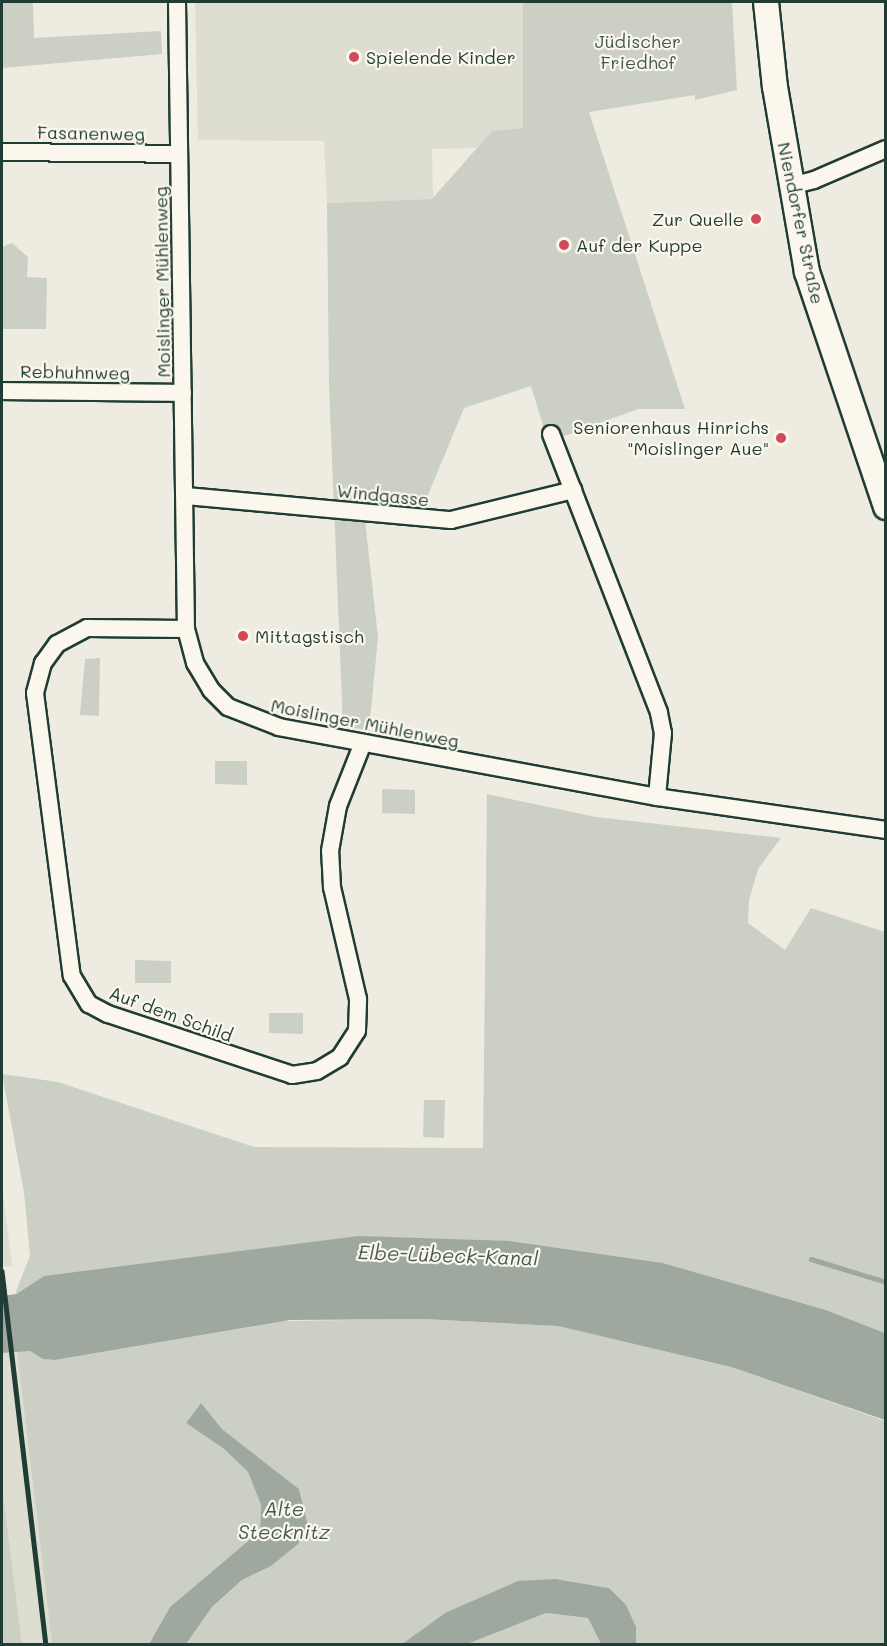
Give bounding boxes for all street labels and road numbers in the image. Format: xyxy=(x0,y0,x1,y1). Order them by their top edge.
street label: Fasanenweg xyxy=(37,121,145,145)
street label: Niendorfer Straße xyxy=(773,140,829,306)
street label: Moislinger Mühlenweg xyxy=(150,186,174,378)
street label: Rebhuhnweg xyxy=(20,360,130,384)
street label: Windgasse xyxy=(336,479,430,511)
street label: Moislinger Mühlenweg xyxy=(269,694,461,752)
street label: Auf dem Schild xyxy=(106,982,236,1046)

